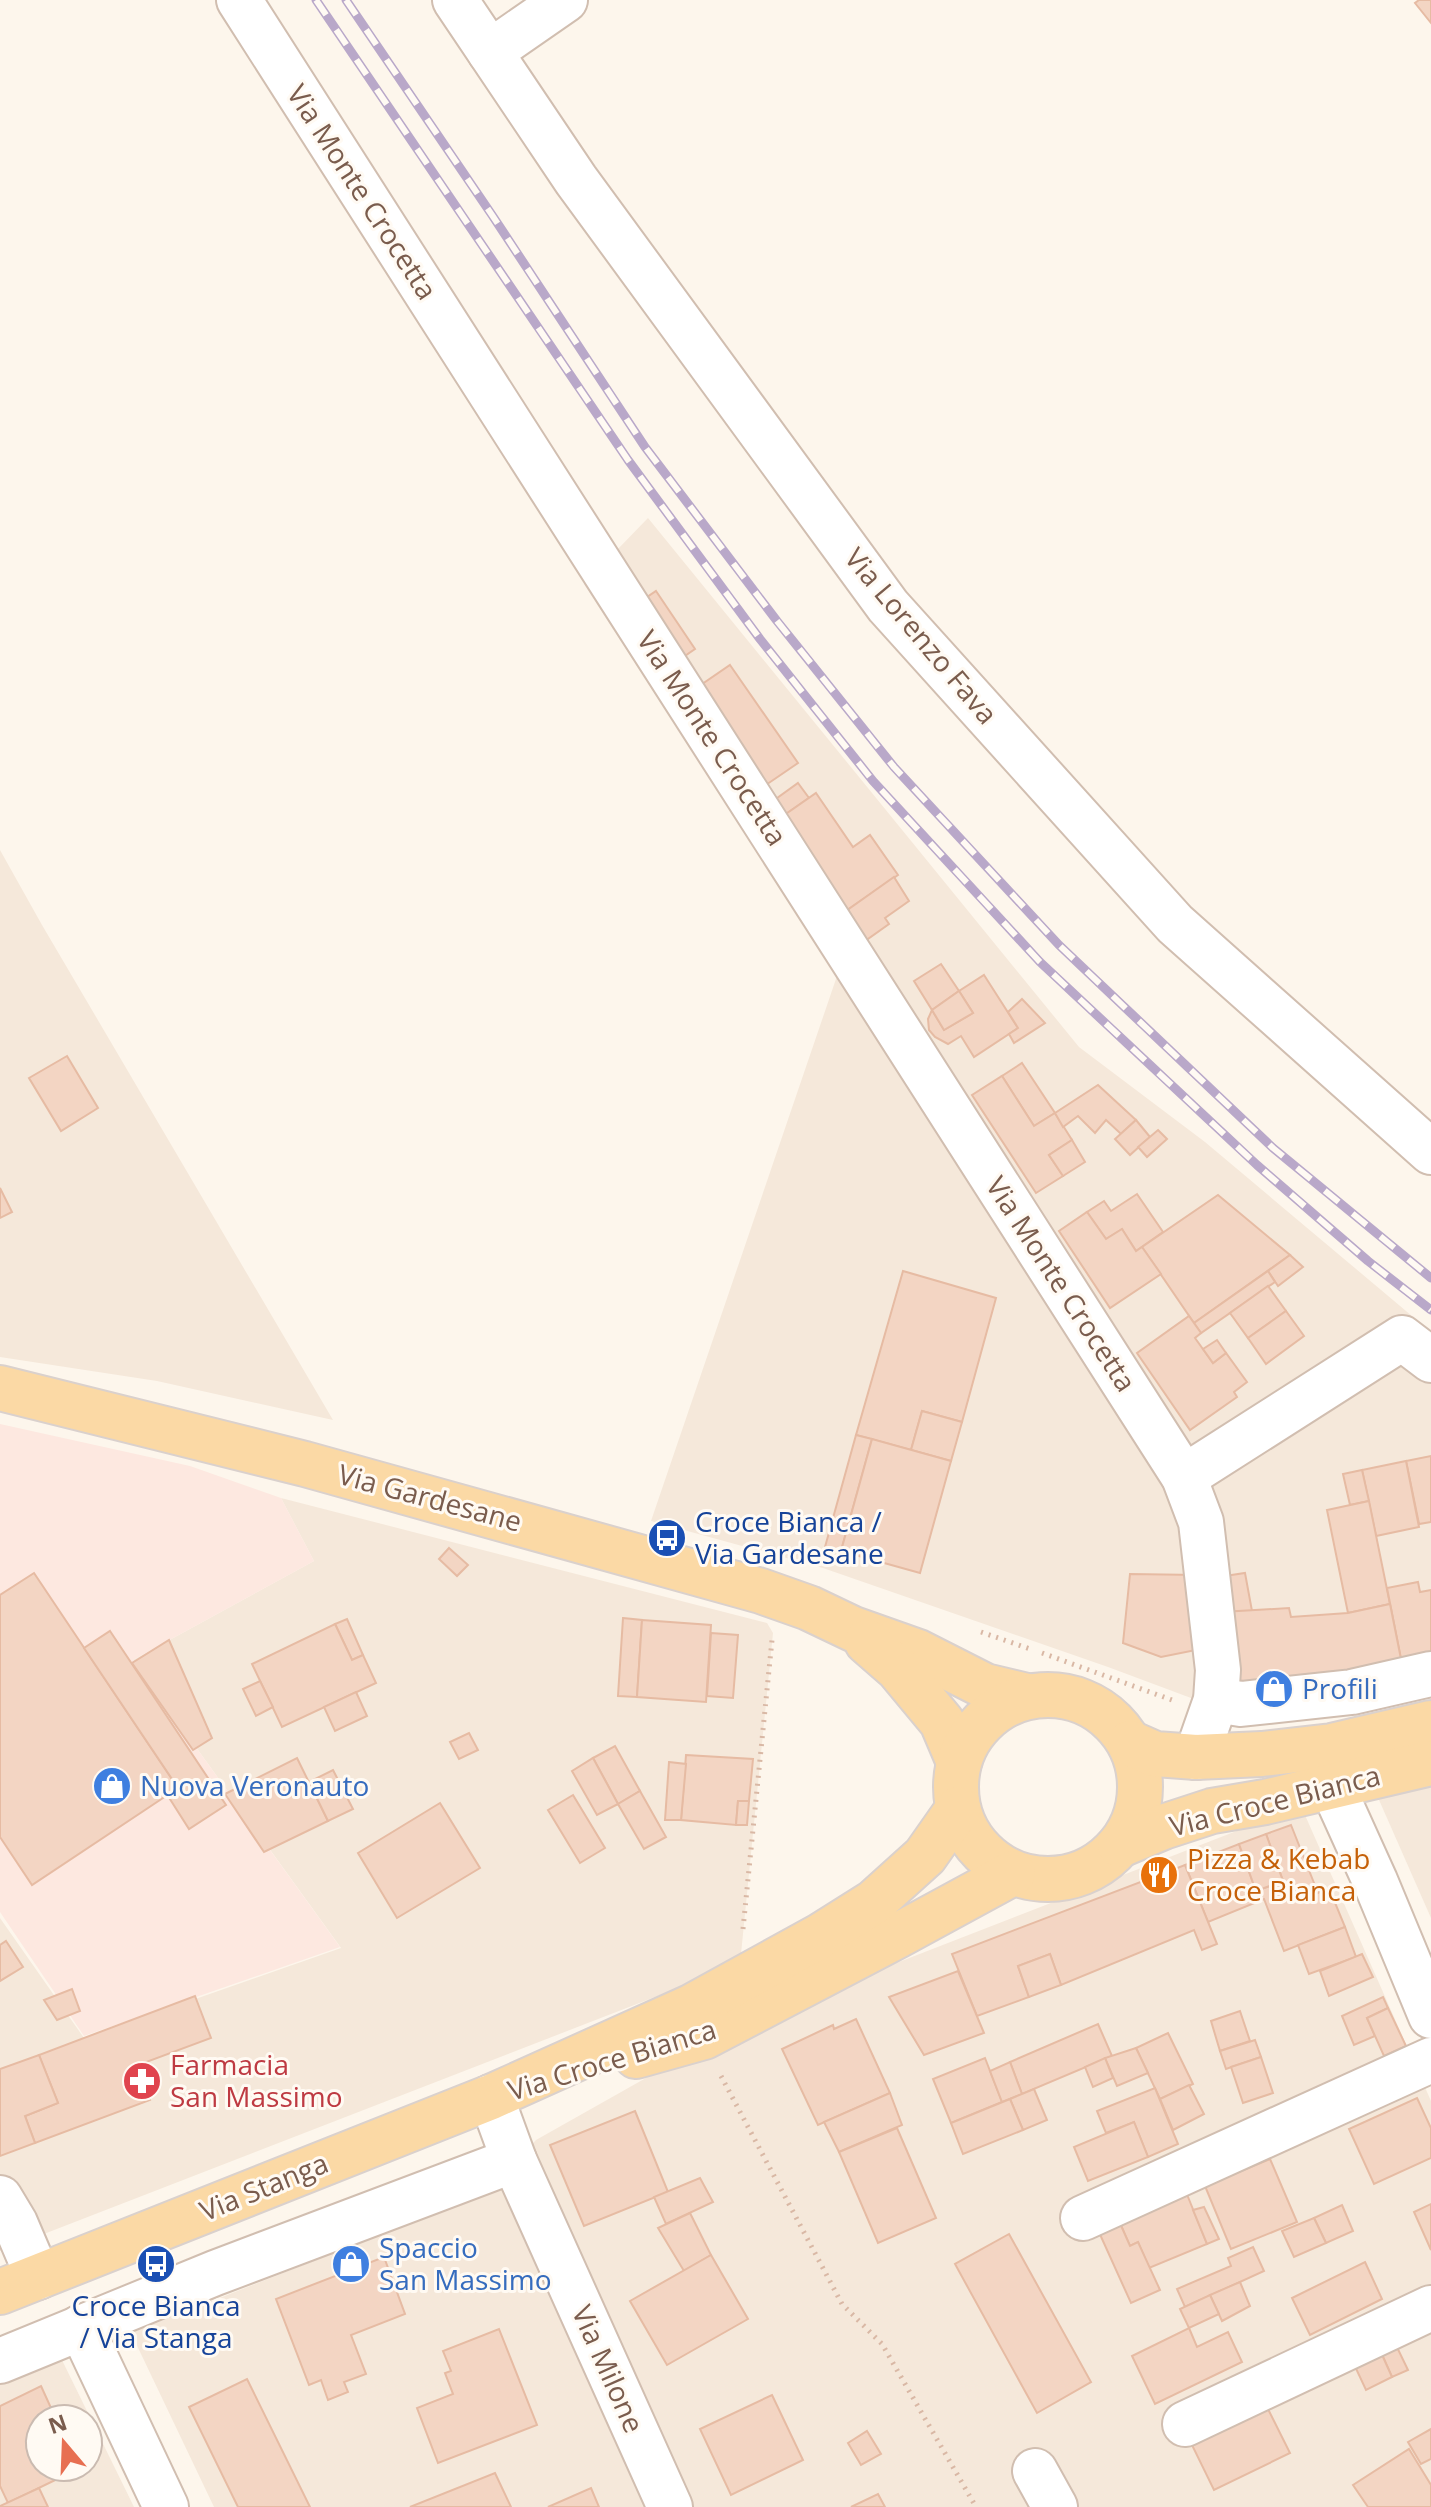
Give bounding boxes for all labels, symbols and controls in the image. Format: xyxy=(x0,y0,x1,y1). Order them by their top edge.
street label: Via Monte Crocetta xyxy=(279,77,447,306)
street label: Via Lorenzo Fava xyxy=(837,539,1007,732)
street label: Via Monte Crocetta xyxy=(629,623,797,852)
street label: Via Monte Crocetta xyxy=(978,1169,1146,1398)
street label: Via Gardesane xyxy=(334,1454,526,1540)
place label: Croce Bianca / Via Gardesane xyxy=(695,1502,884,1572)
bus stop icon: Croce Bianca / Via Gardesane xyxy=(646,1517,688,1559)
shop icon: Profili xyxy=(1253,1668,1295,1710)
place label: Profili xyxy=(1302,1669,1378,1707)
street label: Via Croce Bianca xyxy=(1165,1755,1384,1845)
shop icon: Nuova Veronauto xyxy=(91,1765,133,1807)
place label: Nuova Veronauto xyxy=(140,1766,369,1804)
place label: Pizza & Kebab Croce Bianca xyxy=(1187,1839,1370,1909)
restaurant icon: Pizza & Kebab Croce Bianca xyxy=(1138,1854,1180,1896)
street label: Via Croce Bianca xyxy=(503,2009,720,2109)
place label: Farmacia San Massimo xyxy=(170,2045,343,2115)
pharmacy icon: Farmacia San Massimo xyxy=(121,2060,163,2102)
street label: Via Stanga xyxy=(194,2143,334,2229)
place label: Spaccio San Massimo xyxy=(379,2228,552,2298)
bus stop icon: Croce Bianca / Via Stanga xyxy=(135,2243,177,2285)
shop icon: Spaccio San Massimo xyxy=(330,2243,372,2285)
place label: Croce Bianca / Via Stanga xyxy=(71,2286,241,2356)
street label: Via Milone xyxy=(564,2299,654,2438)
north arrow xyxy=(24,2403,104,2483)
text: N xyxy=(44,2406,71,2440)

